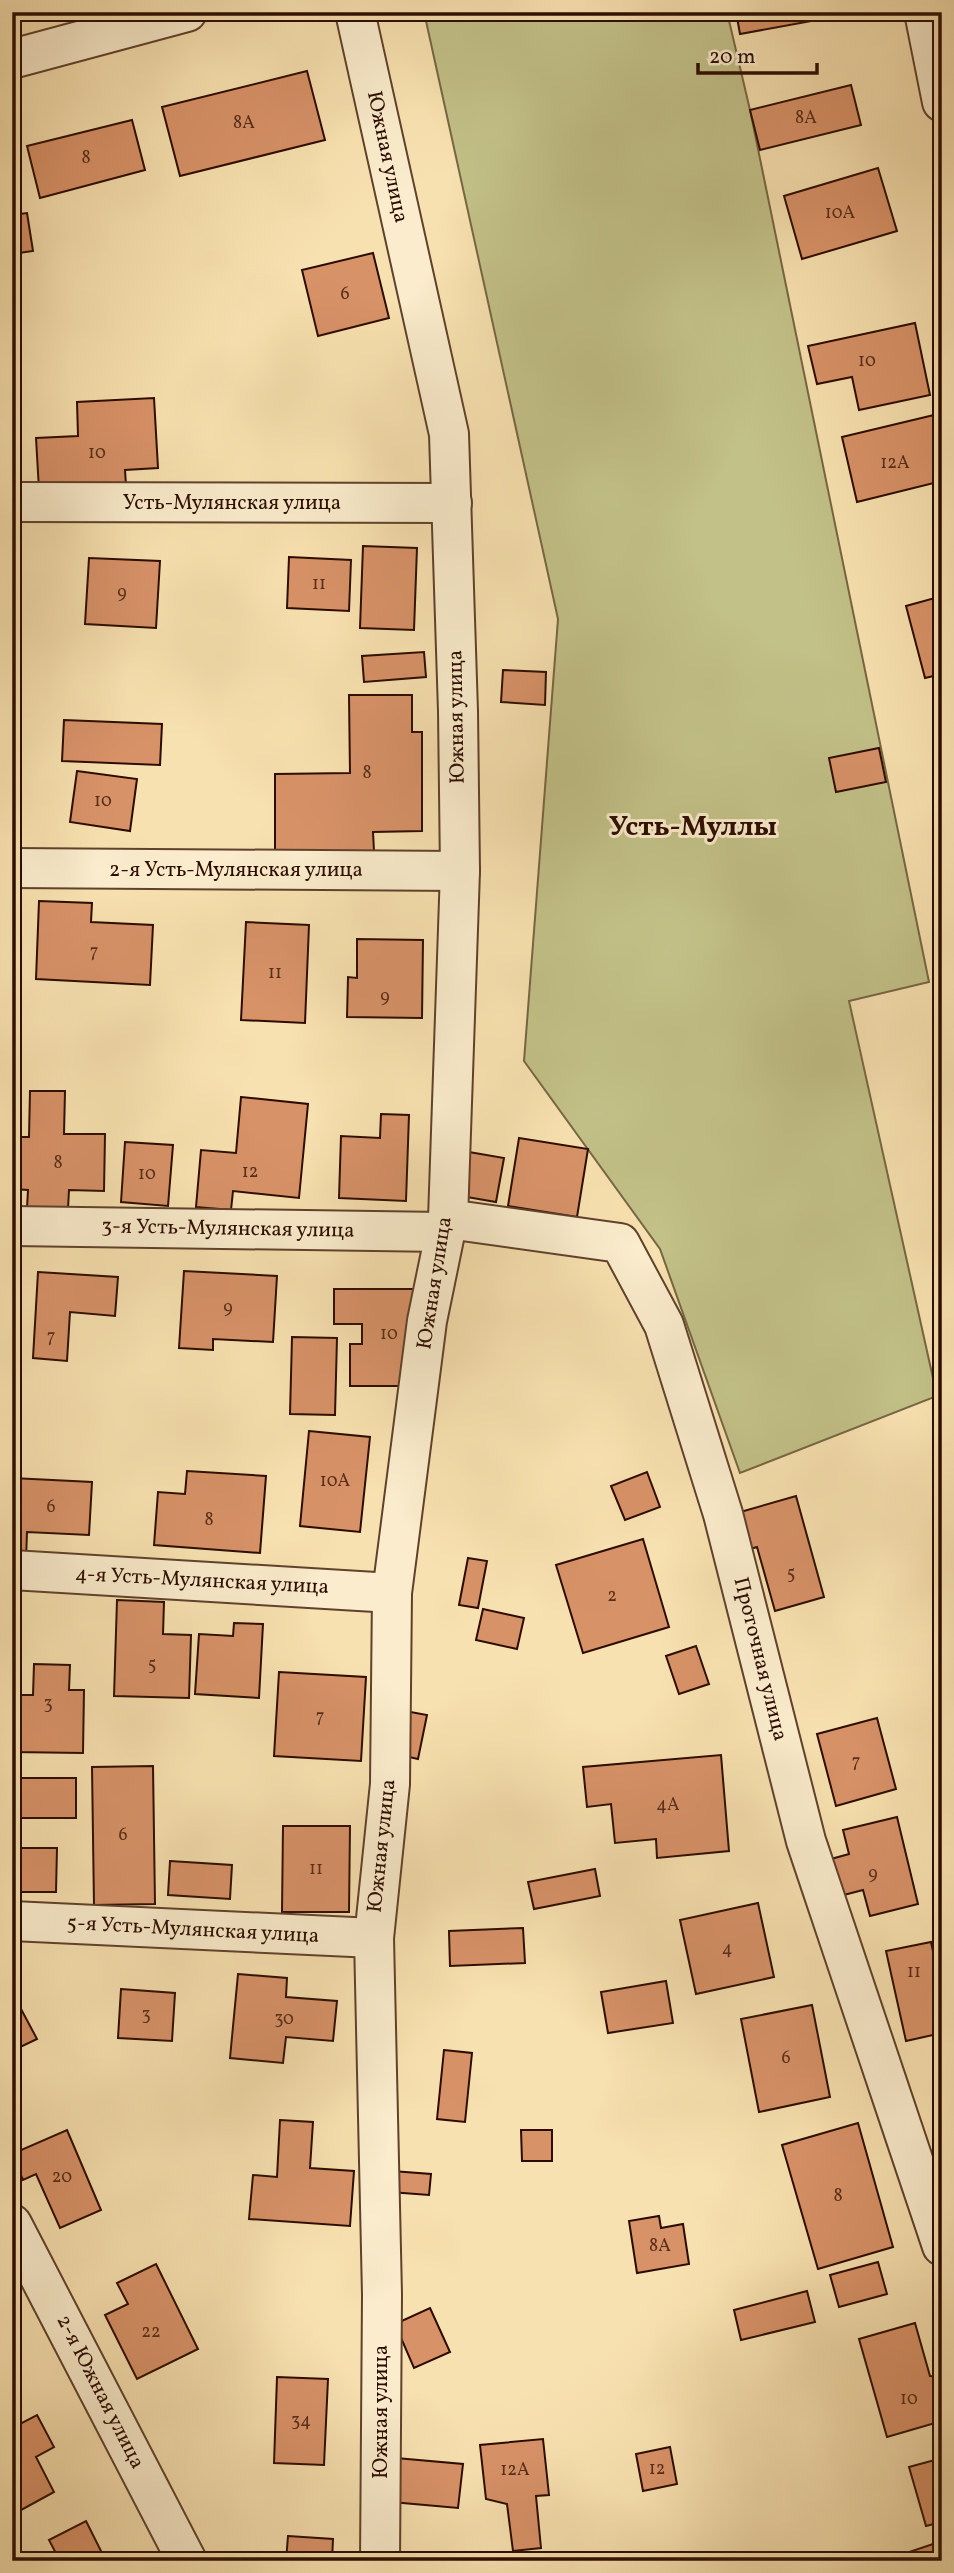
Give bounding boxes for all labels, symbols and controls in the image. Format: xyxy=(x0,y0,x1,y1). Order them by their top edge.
scale bar xyxy=(698,32,818,76)
text: 20 m xyxy=(709,43,755,72)
street label: Южная улица xyxy=(359,88,415,226)
house number: 8А xyxy=(795,106,817,131)
house number: 8А xyxy=(233,111,255,136)
house number: 8 xyxy=(81,146,91,171)
house number: 10А xyxy=(825,201,856,226)
house number: 6 xyxy=(340,282,350,307)
house number: 10 xyxy=(858,349,876,374)
house number: 10 xyxy=(88,441,106,466)
house number: 12А xyxy=(880,451,910,476)
street label: Усть-Мулянская улица xyxy=(123,489,341,518)
house number: 11 xyxy=(312,572,326,597)
house number: 9 xyxy=(117,581,127,606)
street label: Южная улица xyxy=(441,650,473,784)
house number: 8 xyxy=(362,761,372,786)
house number: 10 xyxy=(94,789,112,814)
district label: Усть-Муллы xyxy=(609,808,777,847)
street label: 2-я Усть-Мулянская улица xyxy=(109,856,363,885)
house number: 7 xyxy=(90,940,98,965)
house number: 11 xyxy=(268,961,282,986)
house number: 9 xyxy=(380,985,390,1010)
house number: 8 xyxy=(53,1151,63,1176)
house number: 12 xyxy=(242,1160,258,1185)
house number: 10 xyxy=(138,1162,156,1187)
street label: 3-я Усть-Мулянская улица xyxy=(101,1212,355,1246)
street label: Южная улица xyxy=(410,1214,460,1352)
house number: 9 xyxy=(223,1296,233,1321)
house number: 10 xyxy=(380,1322,398,1347)
house number: 7 xyxy=(47,1325,55,1350)
house number: 10А xyxy=(320,1469,351,1494)
house number: 6 xyxy=(46,1495,56,1520)
house number: 8 xyxy=(204,1508,214,1533)
street label: 4-я Усть-Мулянская улица xyxy=(74,1560,330,1602)
house number: 5 xyxy=(787,1562,795,1587)
street label: Проточная улица xyxy=(726,1574,794,1744)
house number: 2 xyxy=(607,1584,617,1609)
house number: 5 xyxy=(148,1653,156,1678)
house number: 3 xyxy=(43,1692,53,1717)
house number: 7 xyxy=(316,1705,324,1730)
house number: 7 xyxy=(852,1750,860,1775)
street label: Южная улица xyxy=(361,1778,403,1914)
house number: 4А xyxy=(656,1793,680,1818)
house number: 6 xyxy=(118,1823,128,1848)
house number: 11 xyxy=(309,1857,323,1882)
house number: 9 xyxy=(868,1862,878,1887)
street label: 5-я Усть-Мулянская улица xyxy=(66,1909,320,1951)
house number: 4 xyxy=(722,1937,732,1962)
house number: 11 xyxy=(907,1960,921,1985)
house number: 3 xyxy=(141,2003,151,2028)
house number: 30 xyxy=(274,2007,294,2032)
house number: 6 xyxy=(781,2046,791,2071)
house number: 20 xyxy=(52,2165,72,2190)
house number: 8 xyxy=(833,2184,843,2209)
house number: 8А xyxy=(649,2234,671,2259)
street label: 2-я Южная улица xyxy=(49,2310,151,2474)
house number: 22 xyxy=(141,2320,161,2345)
street label: Южная улица xyxy=(367,2345,396,2479)
house number: 10 xyxy=(900,2387,918,2412)
house number: 34 xyxy=(291,2409,311,2434)
house number: 12 xyxy=(649,2457,665,2482)
house number: 12А xyxy=(500,2458,530,2483)

